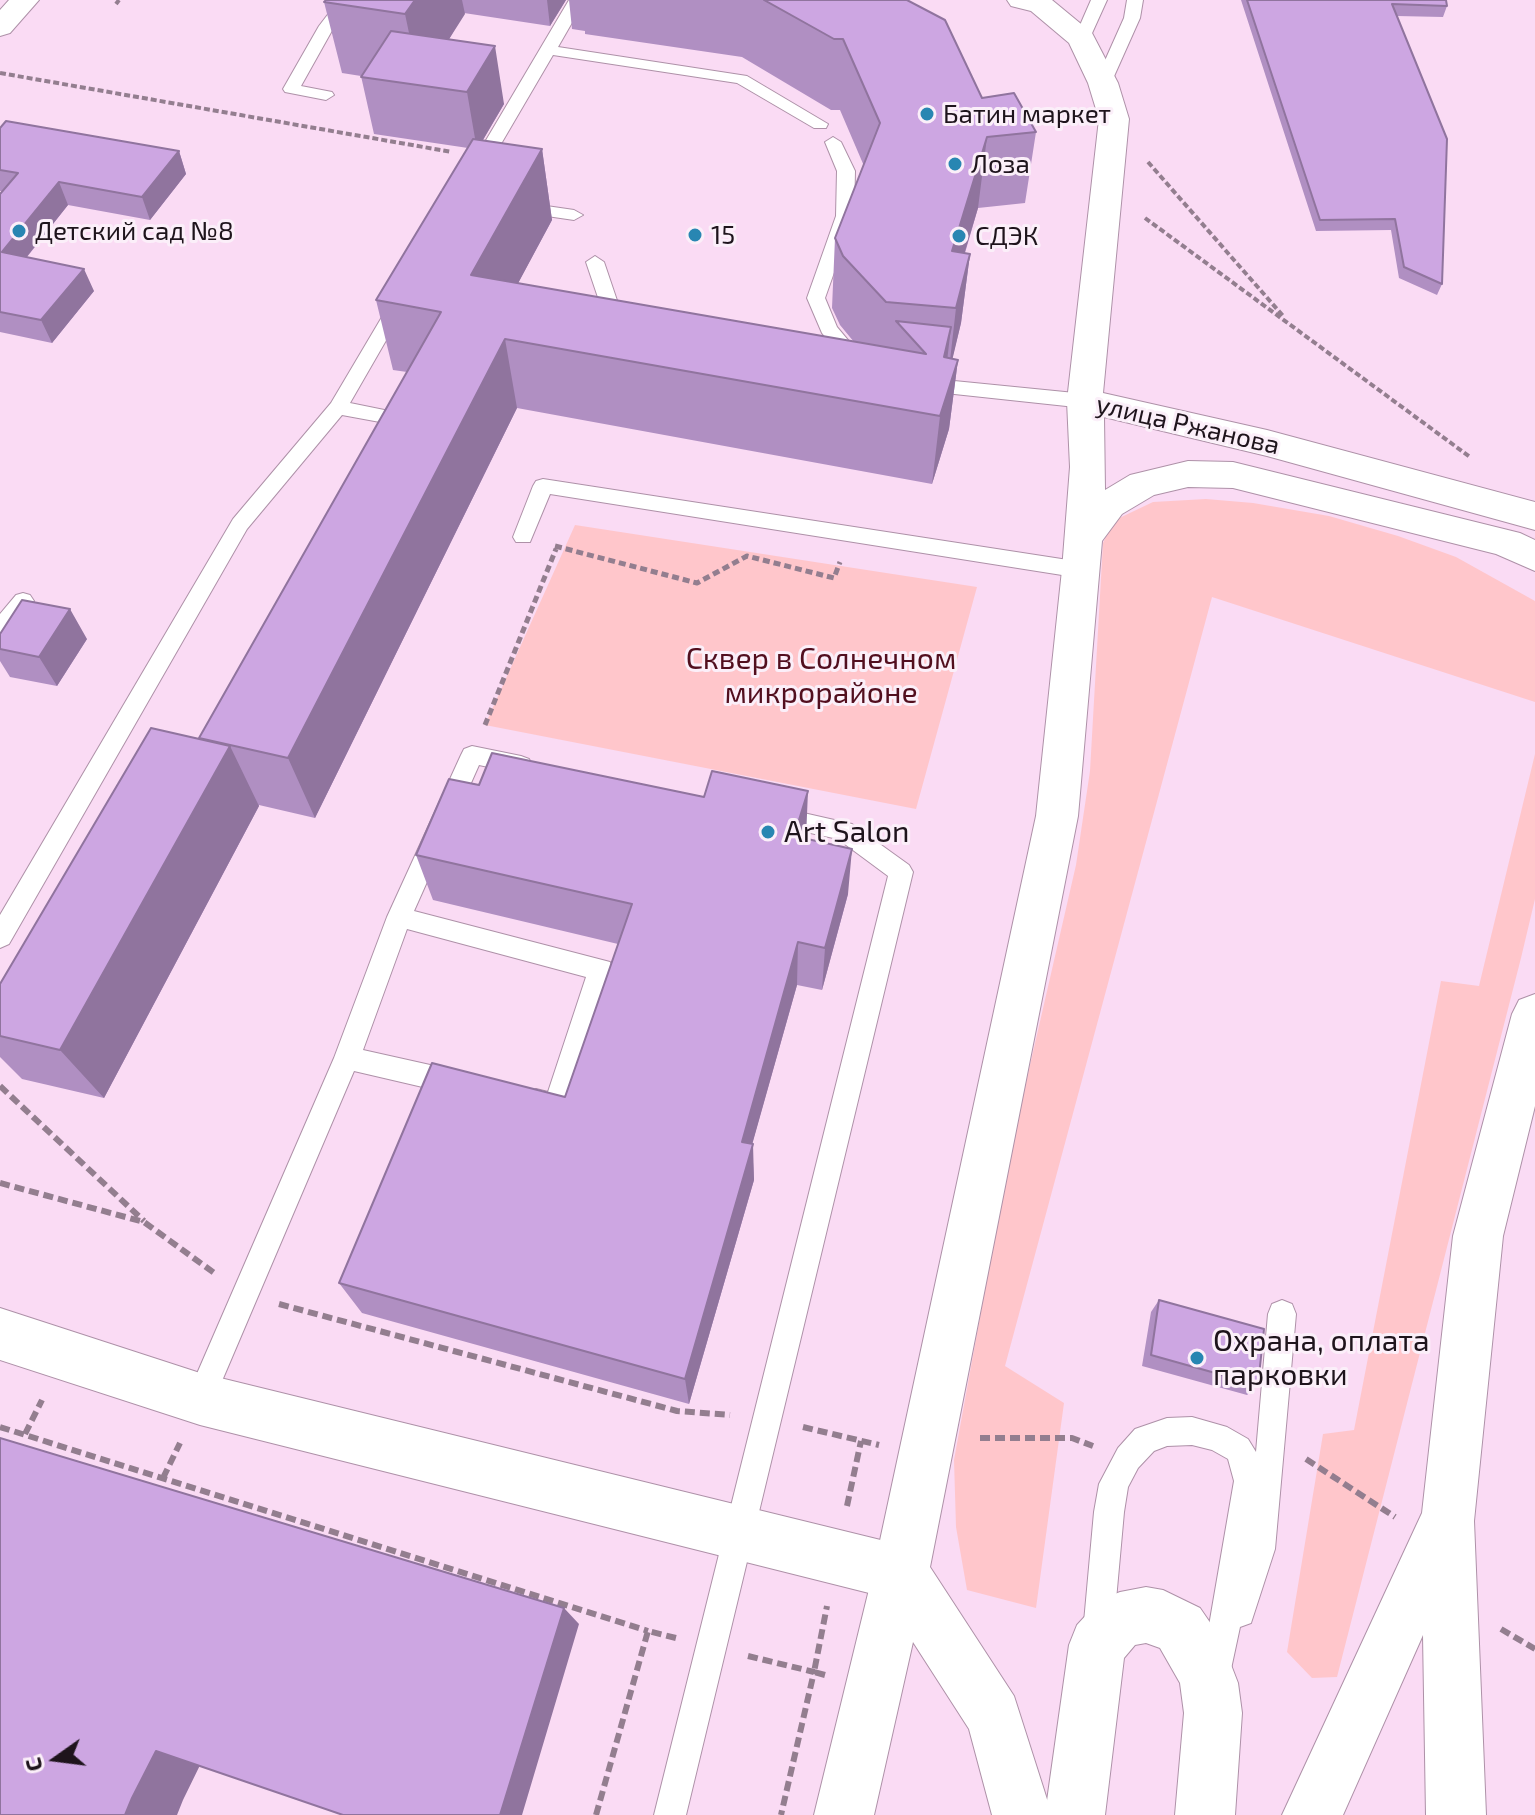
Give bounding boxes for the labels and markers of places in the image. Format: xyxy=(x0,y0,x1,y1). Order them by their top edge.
place label: Батин маркет xyxy=(943,98,1111,130)
marker: Батин маркет xyxy=(918,105,936,123)
place label: Лоза xyxy=(971,148,1030,180)
marker: Лоза xyxy=(946,155,964,173)
place label: Детский сад №8 xyxy=(35,215,234,247)
place label: 15 xyxy=(711,219,735,251)
place label: СДЭК xyxy=(975,220,1038,252)
marker: Детский сад №8 xyxy=(10,222,28,240)
marker: 15 xyxy=(686,226,704,244)
marker: СДЭК xyxy=(950,227,968,245)
place label: Art Salon xyxy=(784,814,909,850)
marker: Art Salon xyxy=(759,823,777,841)
place label: Охрана, оплата парковки xyxy=(1213,1323,1430,1394)
marker: Охрана, оплата парковки xyxy=(1188,1349,1206,1367)

